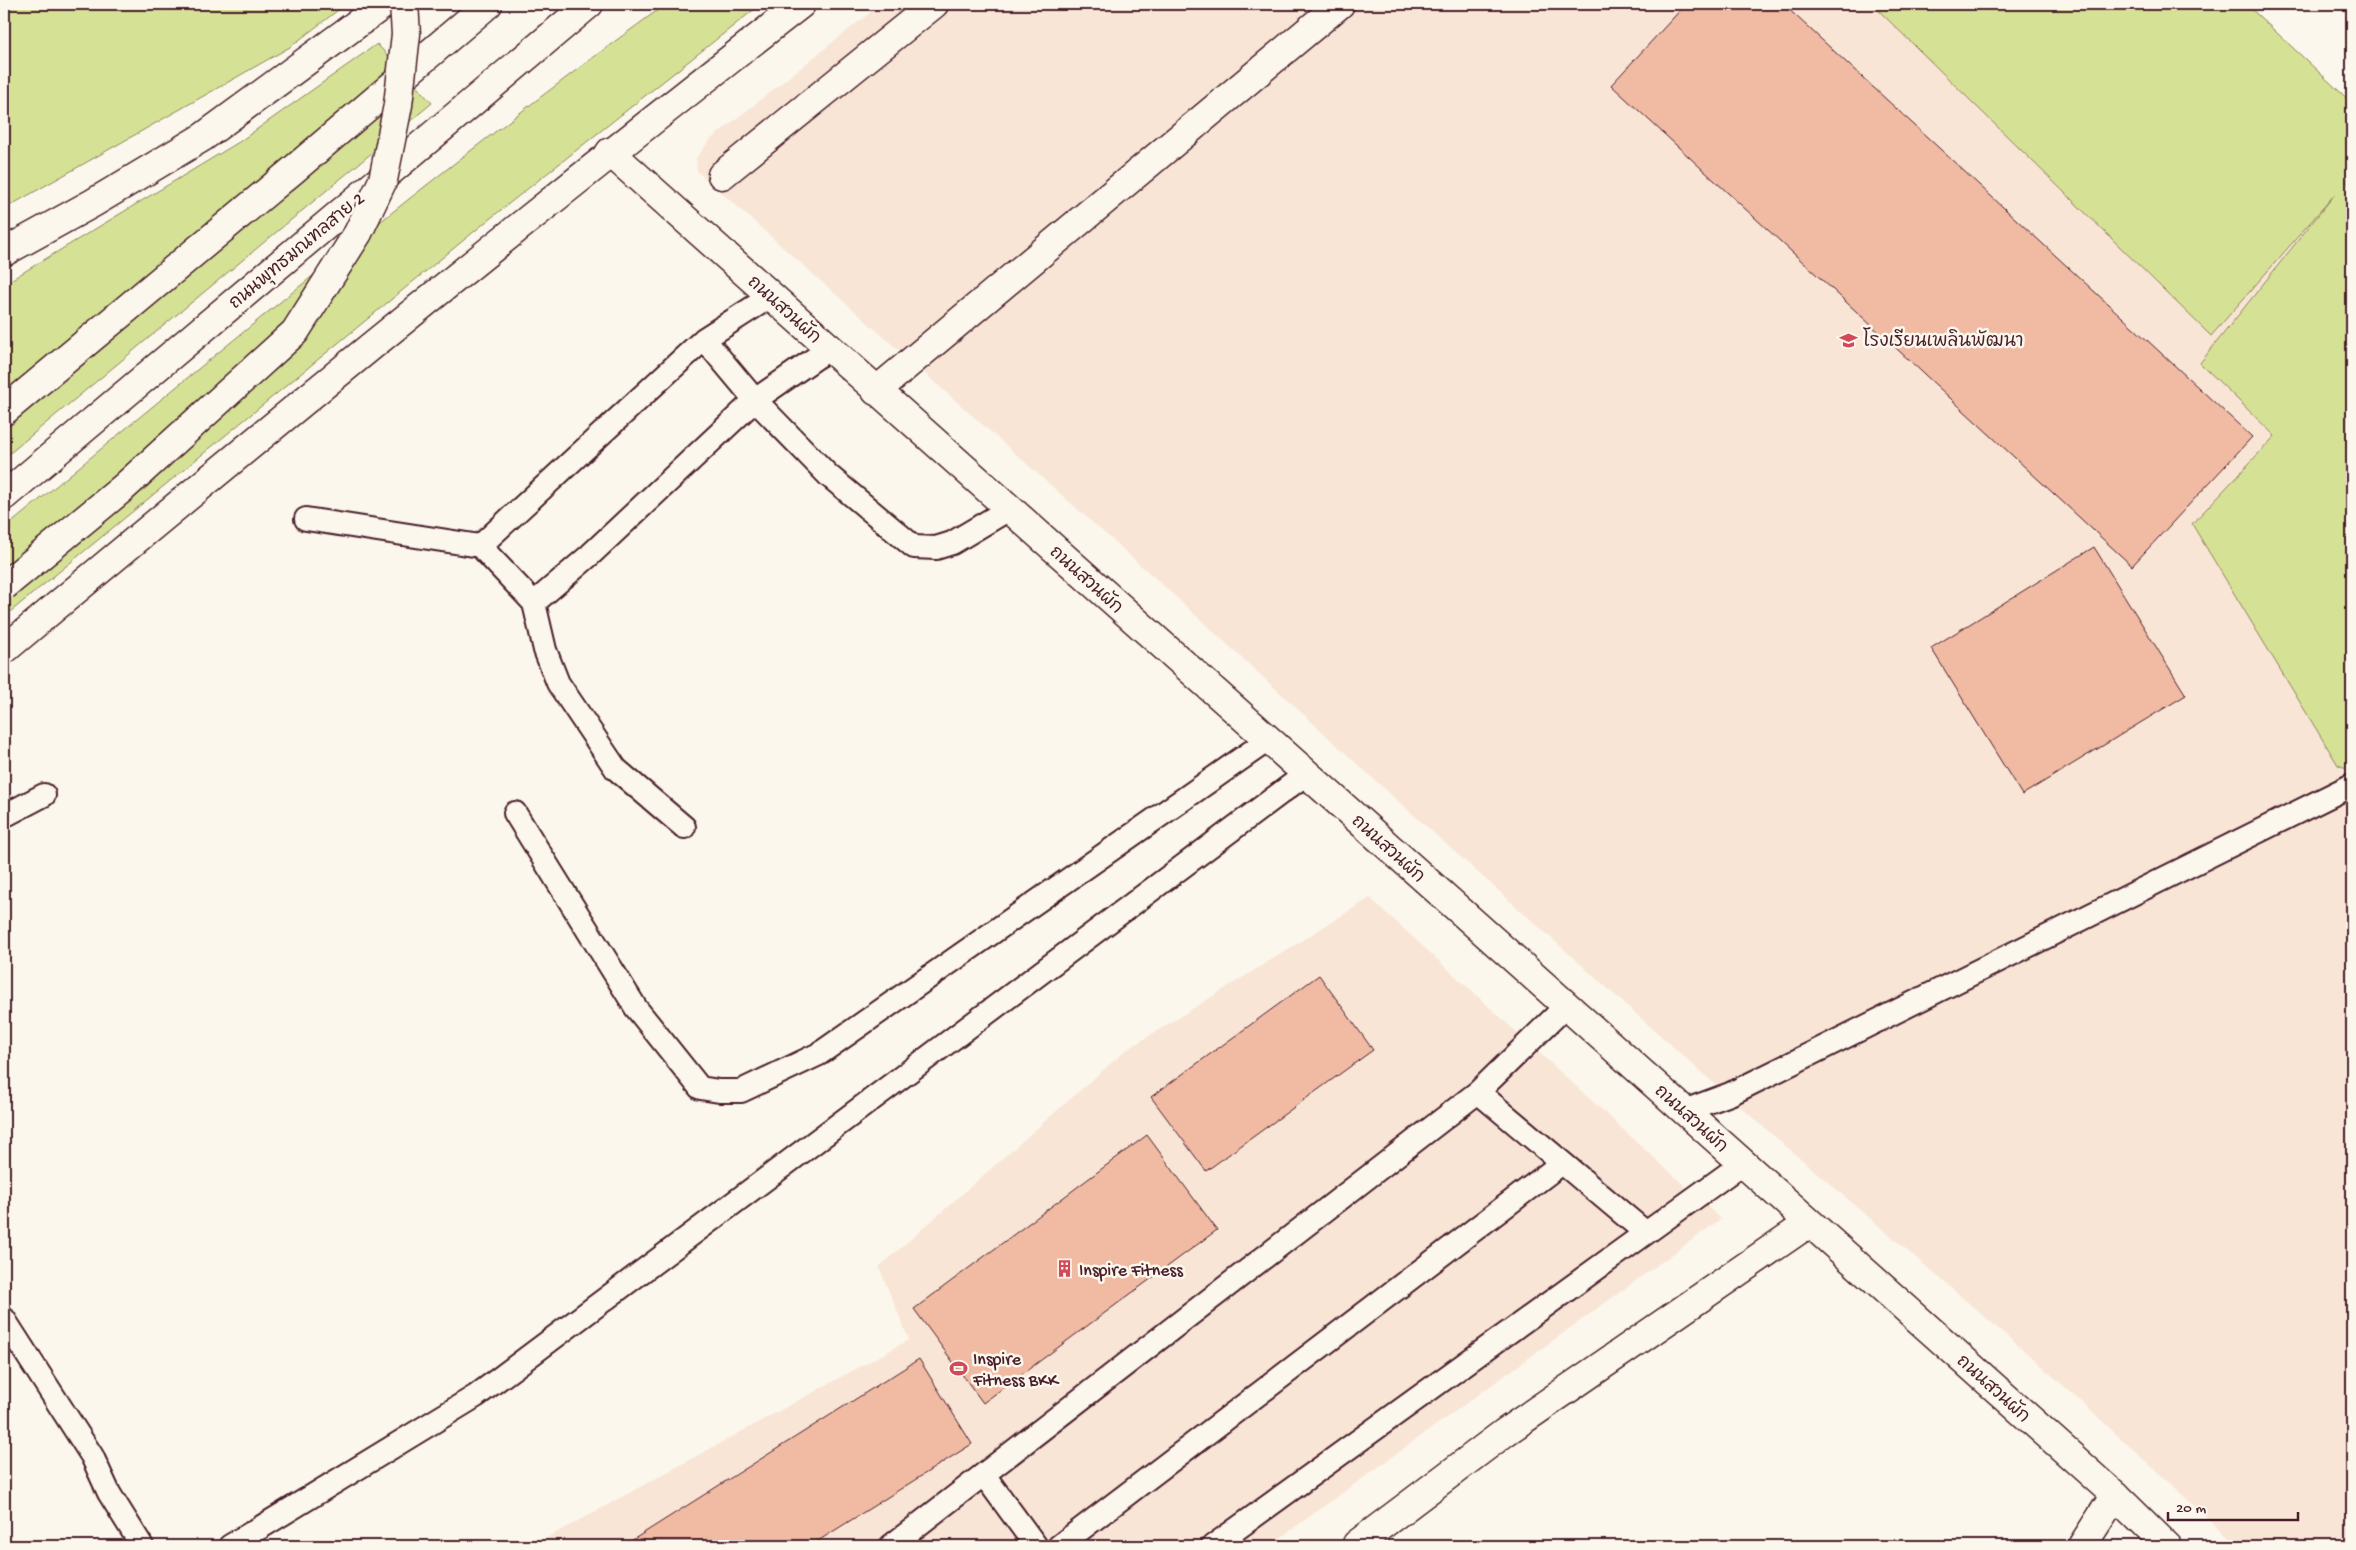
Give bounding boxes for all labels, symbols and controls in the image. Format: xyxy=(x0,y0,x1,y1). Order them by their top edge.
street label: ถนนพุทธมณฑลสาย 2 xyxy=(226,189,370,315)
street label: ถนนสวนผัก xyxy=(742,270,826,349)
place label: โรงเรียนเพลินพัฒนา xyxy=(1863,327,2024,353)
school or university icon: โรงเรียนเพลินพัฒนา xyxy=(1839,330,1859,350)
street label: ถนนสวนผัก xyxy=(1044,540,1128,619)
street label: ถนนสวนผัก xyxy=(1346,809,1430,888)
street label: ถนนสวนผัก xyxy=(1649,1079,1733,1158)
building icon: Inspire Fitness xyxy=(1055,1259,1075,1279)
place label: Inspire Fitness xyxy=(1079,1261,1184,1282)
street label: ถนนสวนผัก xyxy=(1951,1349,2035,1428)
place label: Inspire Fitness BKK xyxy=(972,1350,1060,1392)
sports icon: Inspire Fitness BKK xyxy=(949,1358,969,1378)
scale bar xyxy=(2168,1490,2298,1522)
text: 20 m xyxy=(2176,1500,2206,1518)

